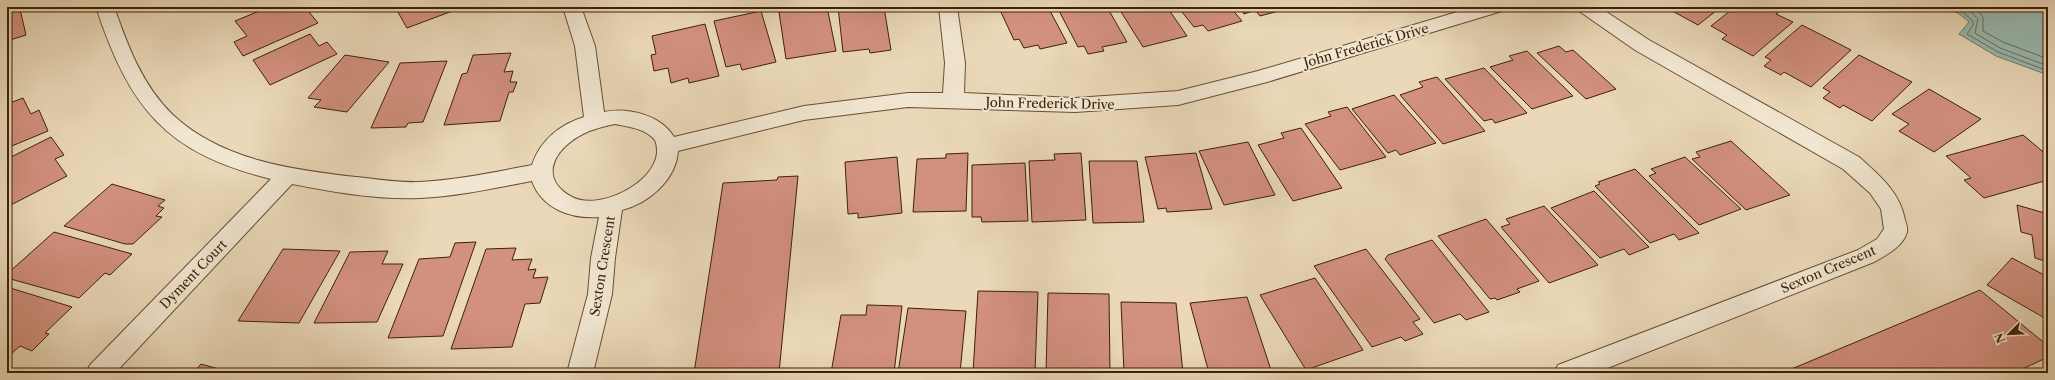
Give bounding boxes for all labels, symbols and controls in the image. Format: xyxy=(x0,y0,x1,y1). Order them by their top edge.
street label: John Frederick Drive xyxy=(1300,20,1430,71)
street label: John Frederick Drive xyxy=(983,94,1115,112)
street label: Sexton Crescent xyxy=(586,214,618,317)
street label: Dyment Court xyxy=(156,236,230,312)
street label: Sexton Crescent xyxy=(1778,242,1878,296)
north arrow xyxy=(1989,314,2029,354)
text: N xyxy=(1991,330,2008,345)

